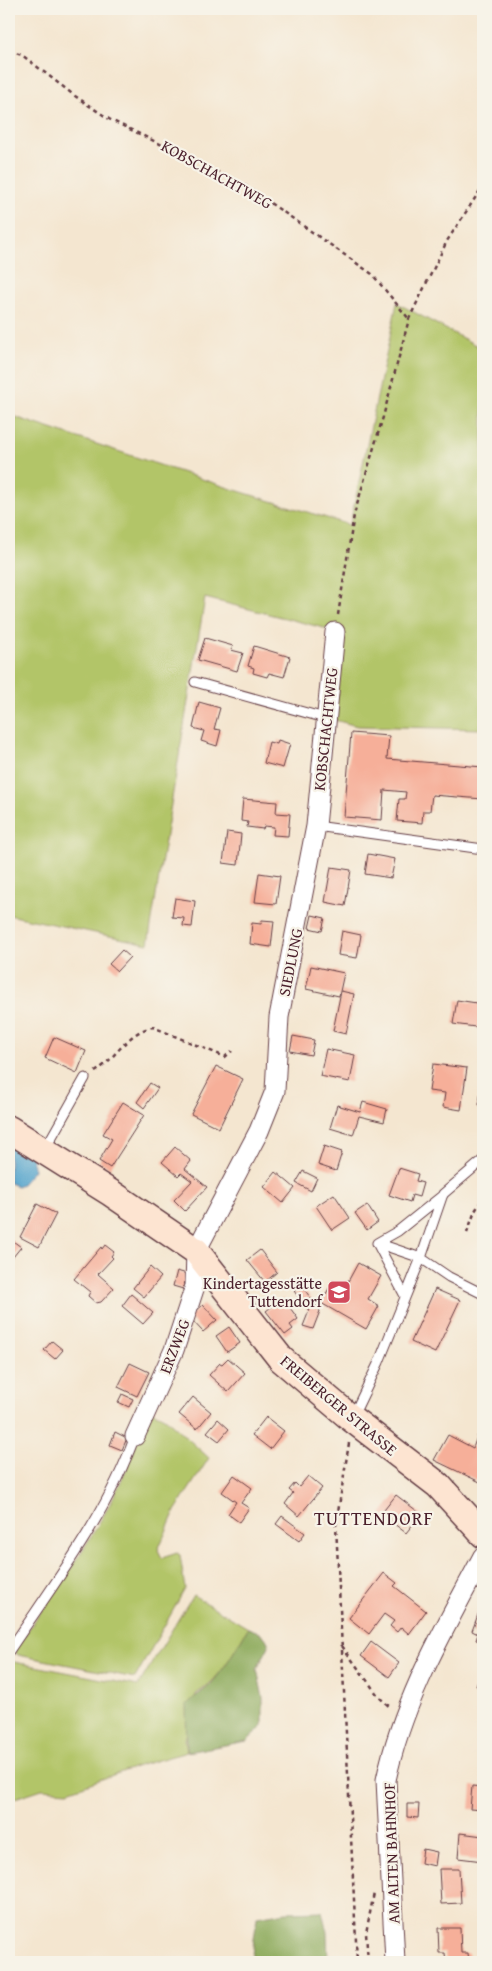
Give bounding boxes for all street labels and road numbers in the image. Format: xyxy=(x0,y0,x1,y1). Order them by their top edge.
street label: KOBSCHACHTWEG xyxy=(157,133,277,215)
street label: KOBSCHACHTWEG xyxy=(307,666,343,792)
street label: SIEDLUNG xyxy=(272,925,308,998)
street label: ERZWEG xyxy=(153,1315,196,1377)
street label: FREIBERGER STRASSE xyxy=(275,1349,403,1461)
street label: AM ALTEN BAHNHOF xyxy=(377,1781,405,1924)

